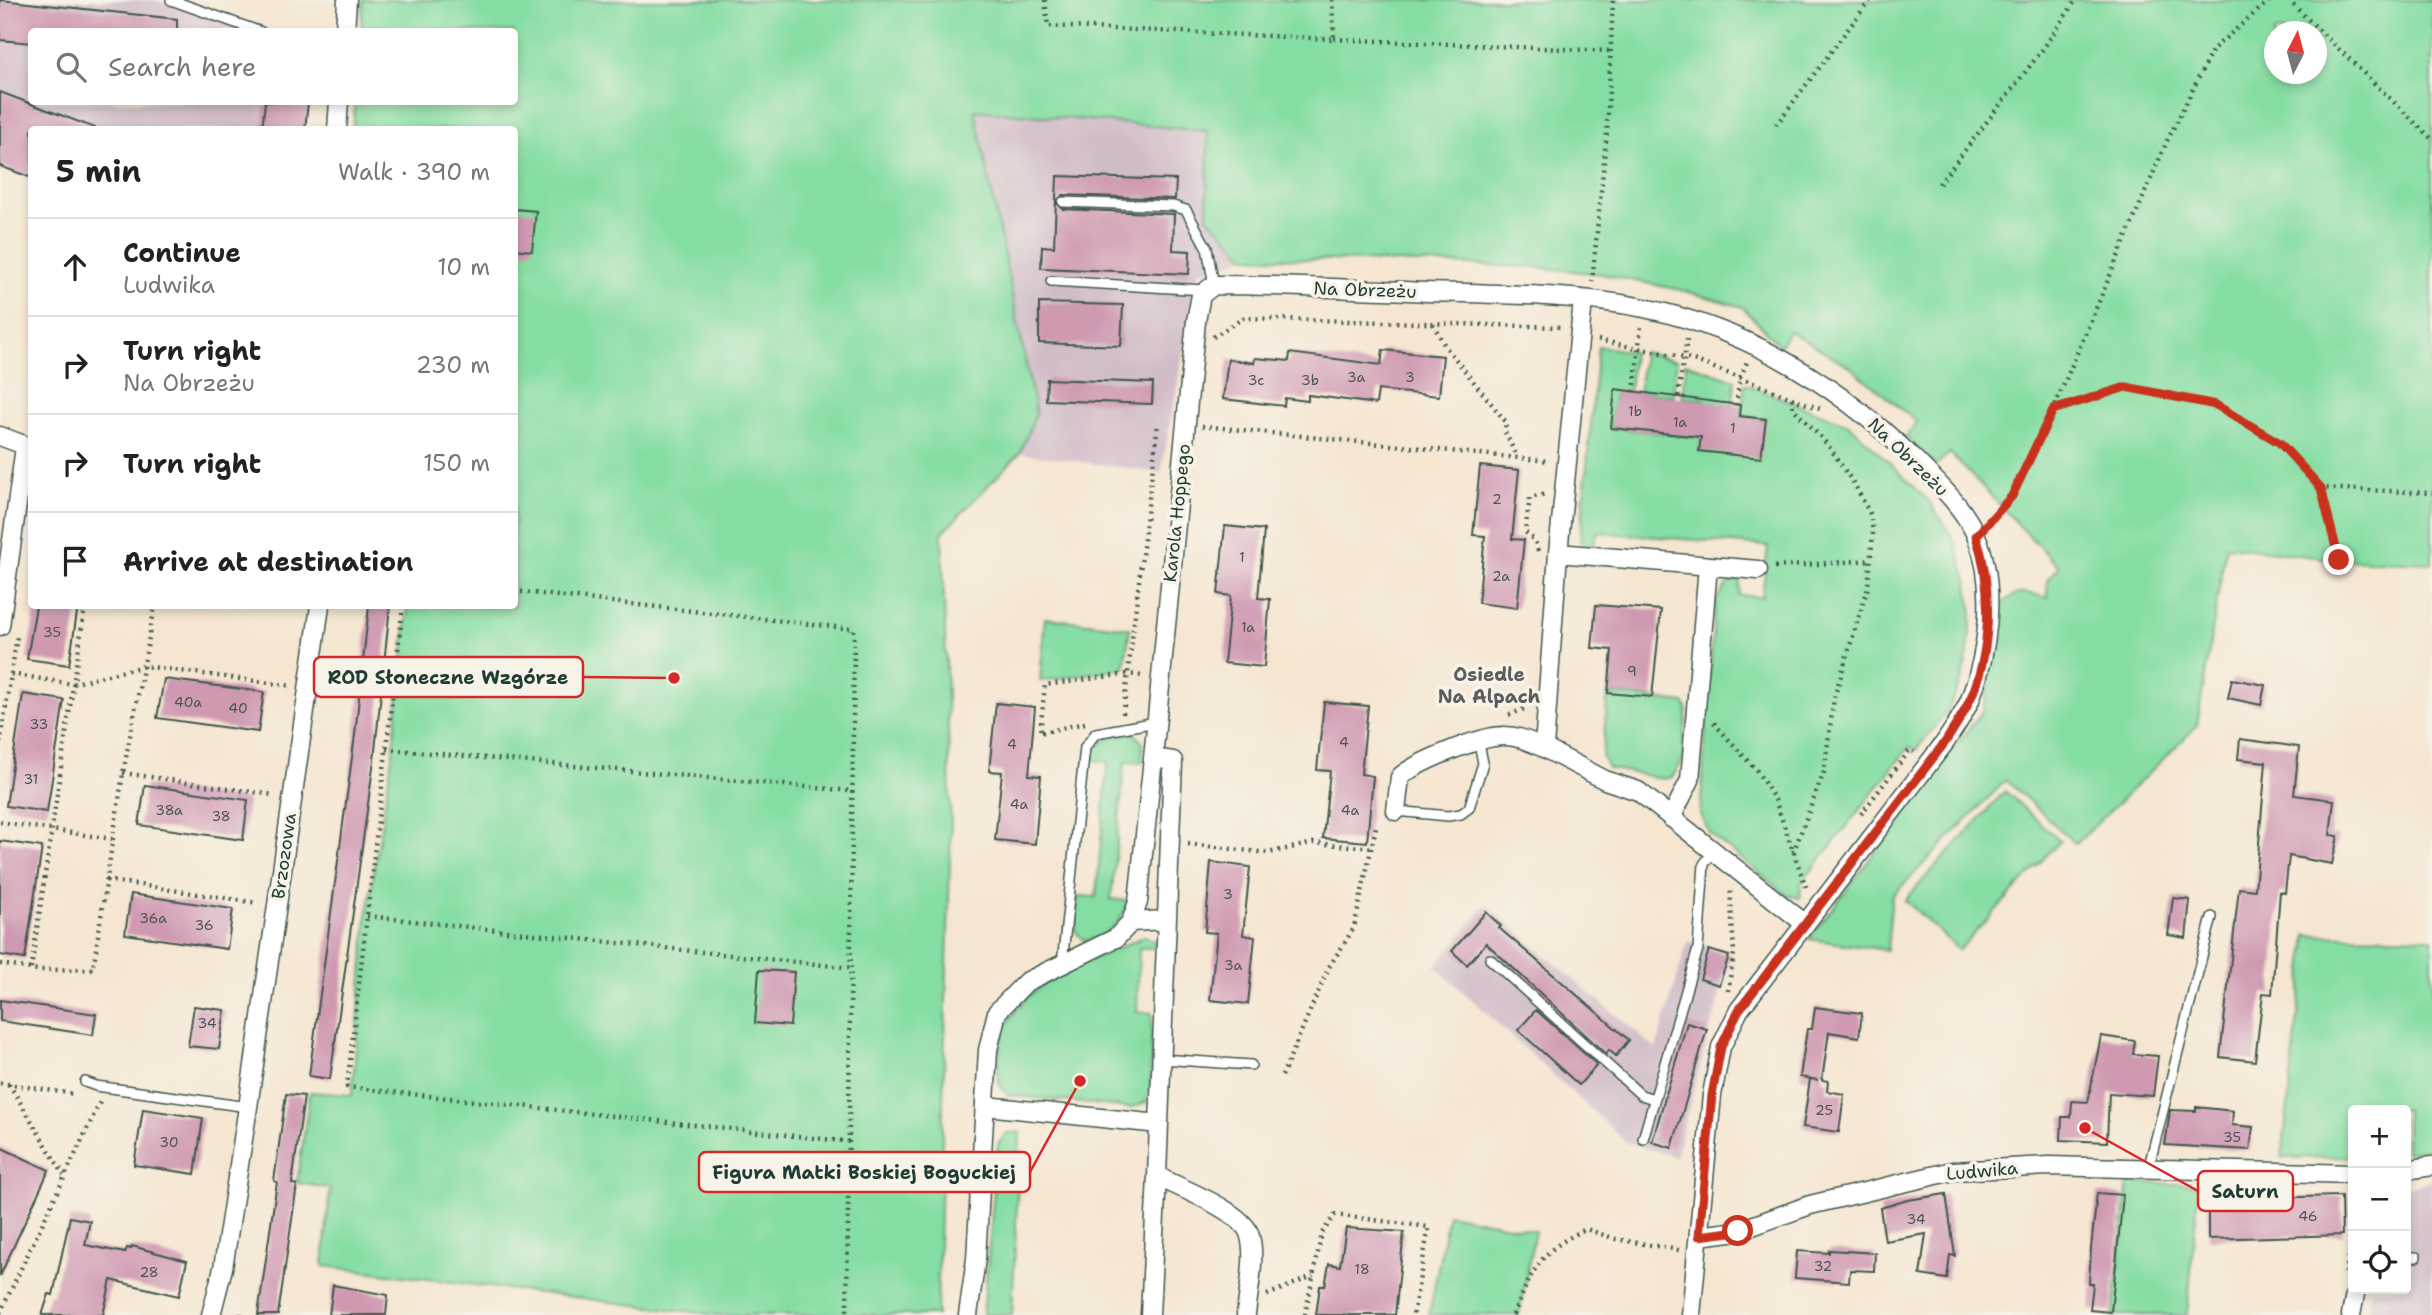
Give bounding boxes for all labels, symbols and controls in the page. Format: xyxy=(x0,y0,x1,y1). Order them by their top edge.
north arrow xyxy=(2264,21,2327,84)
search box xyxy=(28,28,518,105)
icon: search xyxy=(52,48,90,86)
text: Search here xyxy=(108,49,257,84)
text: 5 min xyxy=(56,151,141,192)
text: Walk · 390 m xyxy=(338,157,490,187)
text: Continue xyxy=(123,235,241,270)
icon: ahead xyxy=(56,248,94,286)
text: 10 m xyxy=(437,252,490,282)
text: Ludwika xyxy=(123,270,215,300)
street label: Na Obrzeżu xyxy=(1313,276,1417,304)
text: Turn right xyxy=(123,333,261,368)
icon: right xyxy=(56,346,94,384)
text: 230 m xyxy=(416,350,490,380)
text: Na Obrzeżu xyxy=(123,368,255,398)
house number: 3a xyxy=(1347,368,1365,386)
house number: 3 xyxy=(1405,368,1415,386)
house number: 3c xyxy=(1248,371,1264,389)
house number: 3b xyxy=(1301,371,1319,389)
house number: 1b xyxy=(1628,402,1642,420)
house number: 1a xyxy=(1673,413,1687,431)
street label: Na Obrzeżu xyxy=(1863,413,1953,501)
house number: 1 xyxy=(1730,419,1736,437)
street label: Karola Hoppego xyxy=(1158,443,1196,583)
icon: right xyxy=(56,444,94,482)
text: Turn right xyxy=(123,446,261,481)
text: 150 m xyxy=(423,448,490,478)
house number: 2 xyxy=(1492,490,1502,508)
icon: arrive xyxy=(56,542,94,580)
text: Arrive at destination xyxy=(123,544,413,579)
route end xyxy=(2323,544,2354,575)
house number: 1 xyxy=(1239,548,1245,566)
house number: 2a xyxy=(1492,567,1510,585)
house number: 1a xyxy=(1241,618,1255,636)
house number: 35 xyxy=(43,623,61,641)
callout: ROD Słoneczne Wzgórze xyxy=(314,657,583,697)
district label: Osiedle Na Alpach xyxy=(1438,662,1541,709)
house number: 9 xyxy=(1627,662,1637,680)
text: ROD Słoneczne Wzgórze xyxy=(328,665,568,690)
house number: 40a xyxy=(174,693,202,711)
house number: 40 xyxy=(228,699,248,717)
house number: 33 xyxy=(30,715,48,733)
house number: 4 xyxy=(1339,733,1349,751)
house number: 4 xyxy=(1007,735,1017,753)
house number: 31 xyxy=(24,770,38,788)
house number: 4a xyxy=(1010,795,1028,813)
house number: 38a xyxy=(155,801,183,819)
house number: 4a xyxy=(1341,801,1359,819)
house number: 38 xyxy=(211,807,231,825)
street label: Brzozowa xyxy=(266,811,302,901)
house number: 3 xyxy=(1223,885,1233,903)
house number: 36a xyxy=(139,909,167,927)
house number: 36 xyxy=(194,916,214,934)
house number: 3a xyxy=(1224,956,1242,974)
house number: 34 xyxy=(197,1014,217,1032)
house number: 25 xyxy=(1815,1101,1833,1119)
map controls xyxy=(2348,1105,2411,1294)
button: + xyxy=(2348,1105,2411,1168)
house number: 35 xyxy=(2223,1128,2241,1146)
house number: 30 xyxy=(159,1133,179,1151)
callout: Figura Matki Boskiej Boguckiej xyxy=(699,1152,1030,1192)
street label: Ludwika xyxy=(1945,1156,2019,1186)
text: Figura Matki Boskiej Boguckiej xyxy=(712,1160,1016,1185)
button: − xyxy=(2348,1168,2411,1231)
callout: Saturn xyxy=(2198,1171,2293,1211)
text: Saturn xyxy=(2211,1179,2279,1204)
house number: 46 xyxy=(2298,1207,2318,1225)
house number: 34 xyxy=(1906,1210,1926,1228)
route start xyxy=(1722,1215,1753,1246)
button: locate xyxy=(2348,1231,2411,1294)
house number: 32 xyxy=(1814,1257,1832,1275)
house number: 18 xyxy=(1354,1260,1370,1278)
house number: 28 xyxy=(139,1263,159,1281)

